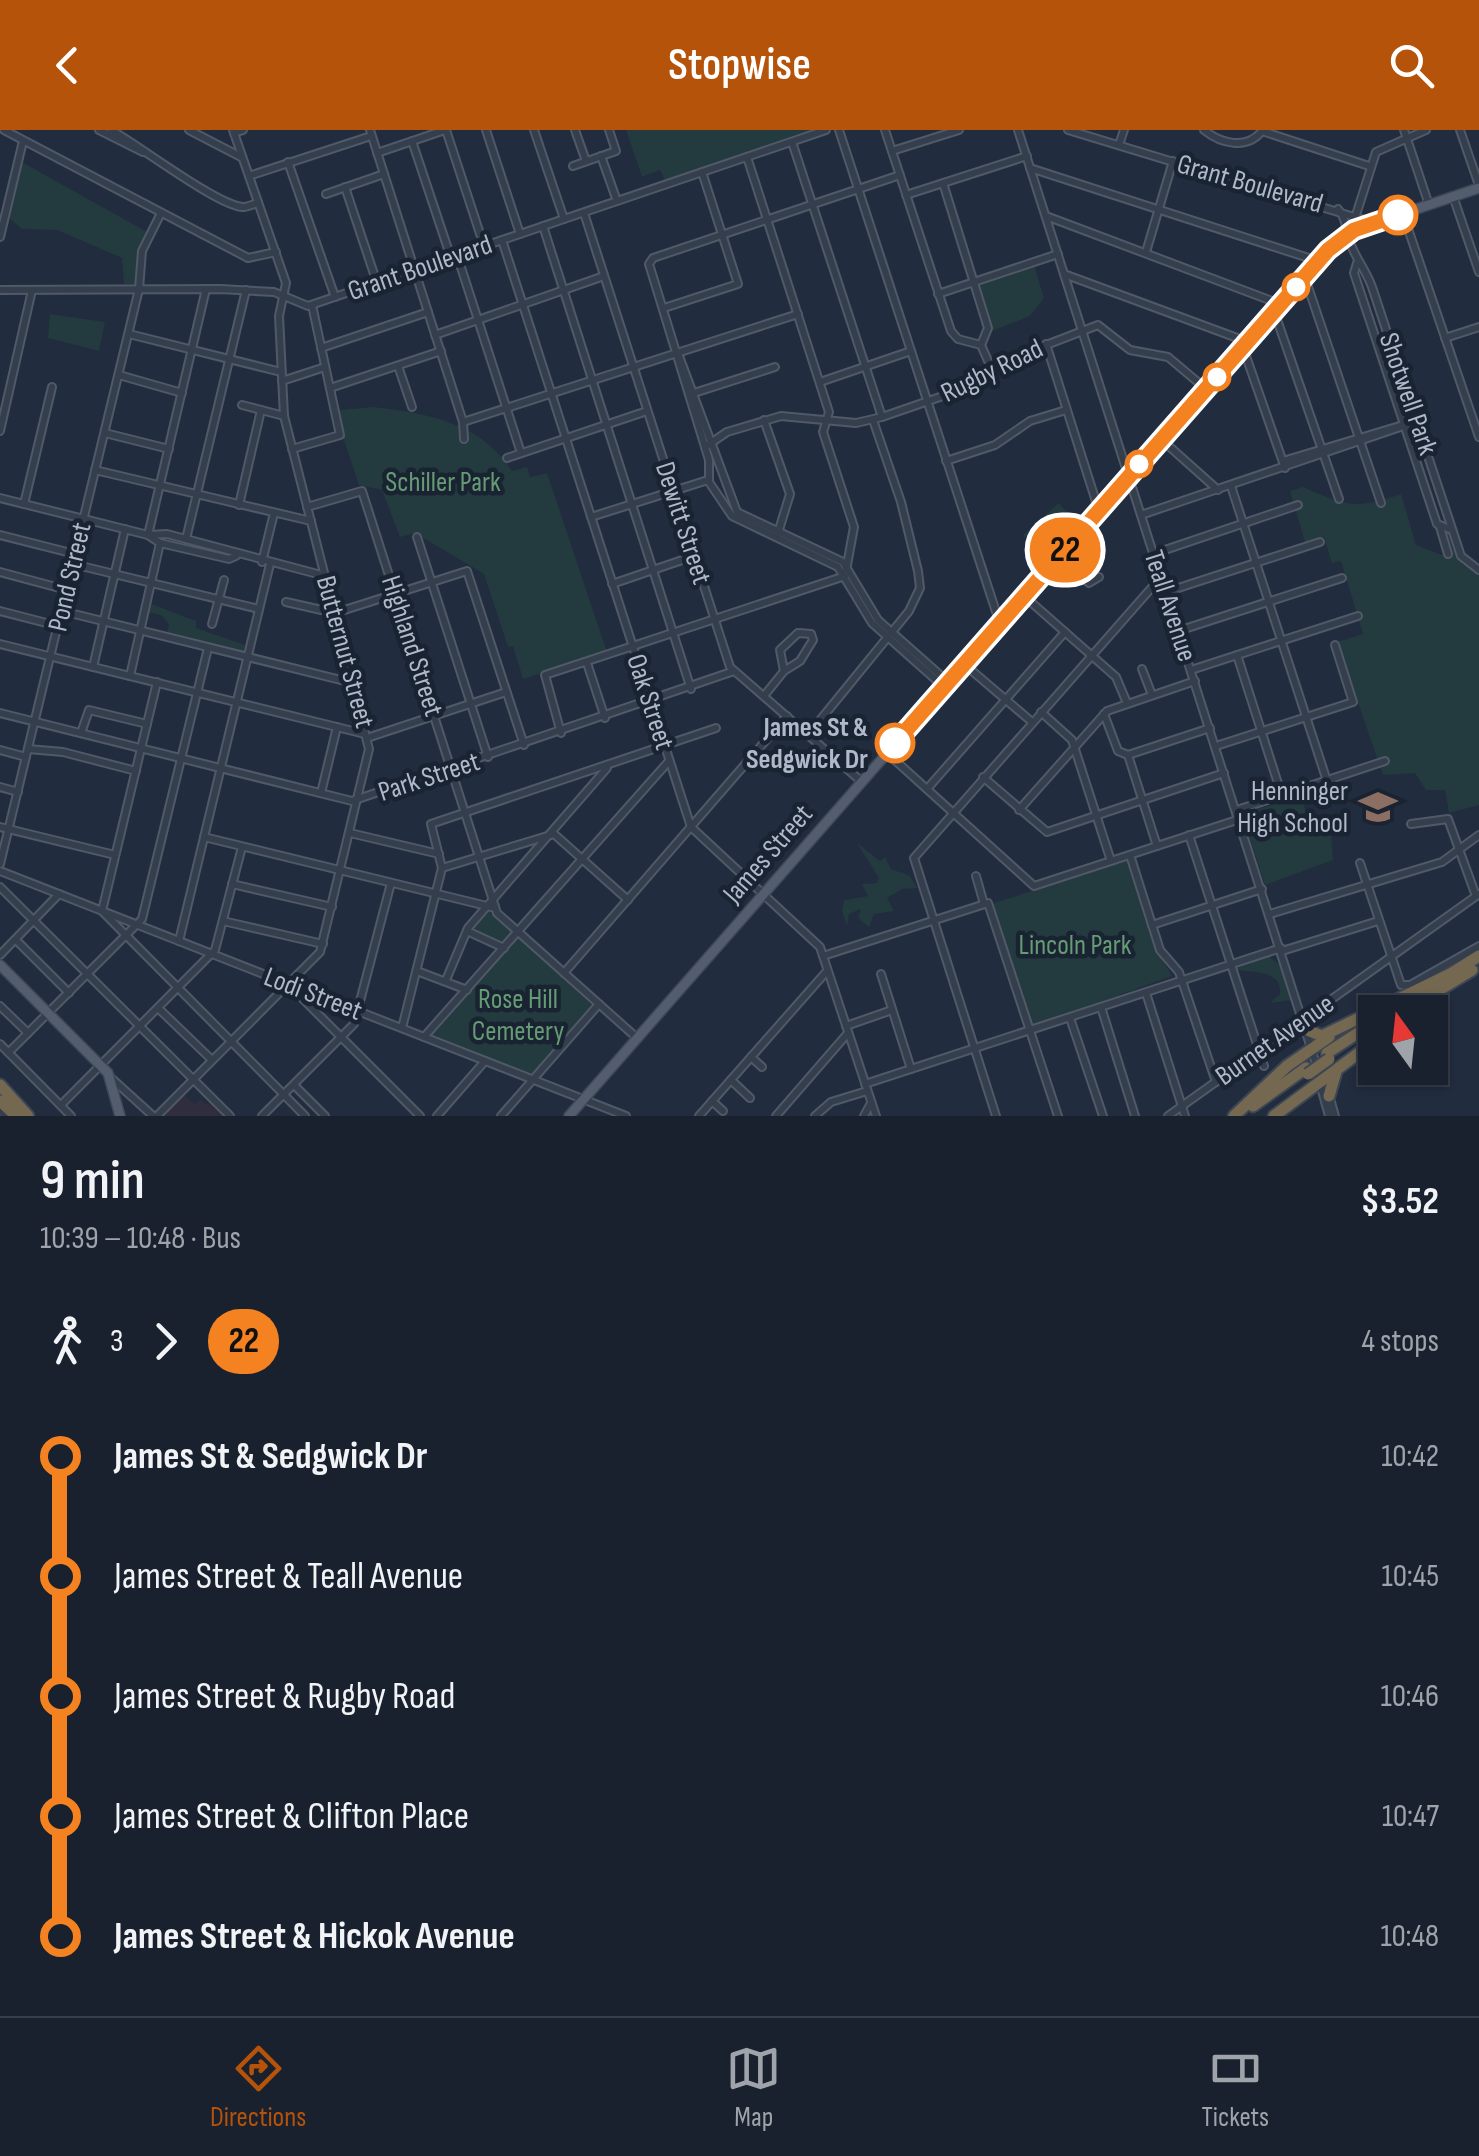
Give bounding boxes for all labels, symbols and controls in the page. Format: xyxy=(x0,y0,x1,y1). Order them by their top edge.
icon: back xyxy=(40,38,95,93)
text: Stopwise xyxy=(668,38,811,93)
icon: search xyxy=(1384,38,1439,93)
street label: Grant Boulevard xyxy=(1173,147,1327,221)
unlabelled marker xyxy=(1379,196,1417,234)
street label: Grant Boulevard xyxy=(344,228,496,308)
unlabelled marker xyxy=(1283,274,1309,300)
street label: Shotwell Park xyxy=(1372,329,1444,460)
street label: Rugby Road xyxy=(936,332,1048,410)
unlabelled marker xyxy=(1204,364,1230,390)
unlabelled marker xyxy=(1126,451,1152,477)
street label: Dewitt Street xyxy=(648,458,718,588)
park label: Schiller Park xyxy=(385,466,501,499)
line badge: 22 xyxy=(1020,518,1110,582)
street label: Pond Street xyxy=(41,519,99,635)
text: 22 xyxy=(1050,529,1080,572)
street label: Teall Avenue xyxy=(1137,546,1203,666)
street label: Butternut Street xyxy=(309,572,381,732)
street label: Highland Street xyxy=(374,572,450,720)
street label: Oak Street xyxy=(619,650,681,754)
place label: James St & Sedgwick Dr xyxy=(746,711,868,776)
marker: James St & Sedgwick Dr xyxy=(876,724,914,762)
street label: Park Street xyxy=(374,745,484,809)
place label: Henninger High School xyxy=(1237,775,1348,840)
school or university icon: Henninger High School xyxy=(1357,786,1399,828)
street label: James Street xyxy=(716,798,820,911)
park label: Lincoln Park xyxy=(1019,929,1132,962)
street label: Lodi Street xyxy=(259,960,367,1028)
park label: Rose Hill Cemetery xyxy=(472,983,564,1048)
street label: Burnet Avenue xyxy=(1210,987,1340,1093)
north arrow xyxy=(1358,995,1448,1085)
map controls xyxy=(1358,995,1448,1085)
text: 9 min xyxy=(40,1148,145,1215)
text: $3.52 xyxy=(1361,1179,1439,1224)
text: 10:39 – 10:48 · Bus xyxy=(40,1219,241,1258)
icon: walk xyxy=(40,1314,95,1369)
icon: forward xyxy=(138,1314,193,1369)
text: 22 xyxy=(228,1320,259,1363)
text: 3 xyxy=(110,1322,123,1361)
text: 4 stops xyxy=(1362,1322,1439,1361)
text: James St & Sedgwick Dr xyxy=(114,1434,427,1479)
text: 10:42 xyxy=(1381,1437,1439,1476)
text: James Street & Teall Avenue xyxy=(114,1554,463,1599)
text: 10:45 xyxy=(1382,1557,1439,1596)
text: James Street & Rugby Road xyxy=(114,1674,455,1719)
text: 10:46 xyxy=(1380,1677,1439,1716)
text: James Street & Clifton Place xyxy=(114,1794,469,1839)
text: 10:47 xyxy=(1382,1797,1439,1836)
text: James Street & Hickok Avenue xyxy=(114,1914,515,1959)
text: 10:48 xyxy=(1380,1917,1439,1956)
tab: Directions xyxy=(210,2041,306,2134)
tab: Map xyxy=(726,2041,781,2134)
tab: Tickets xyxy=(1201,2041,1269,2134)

